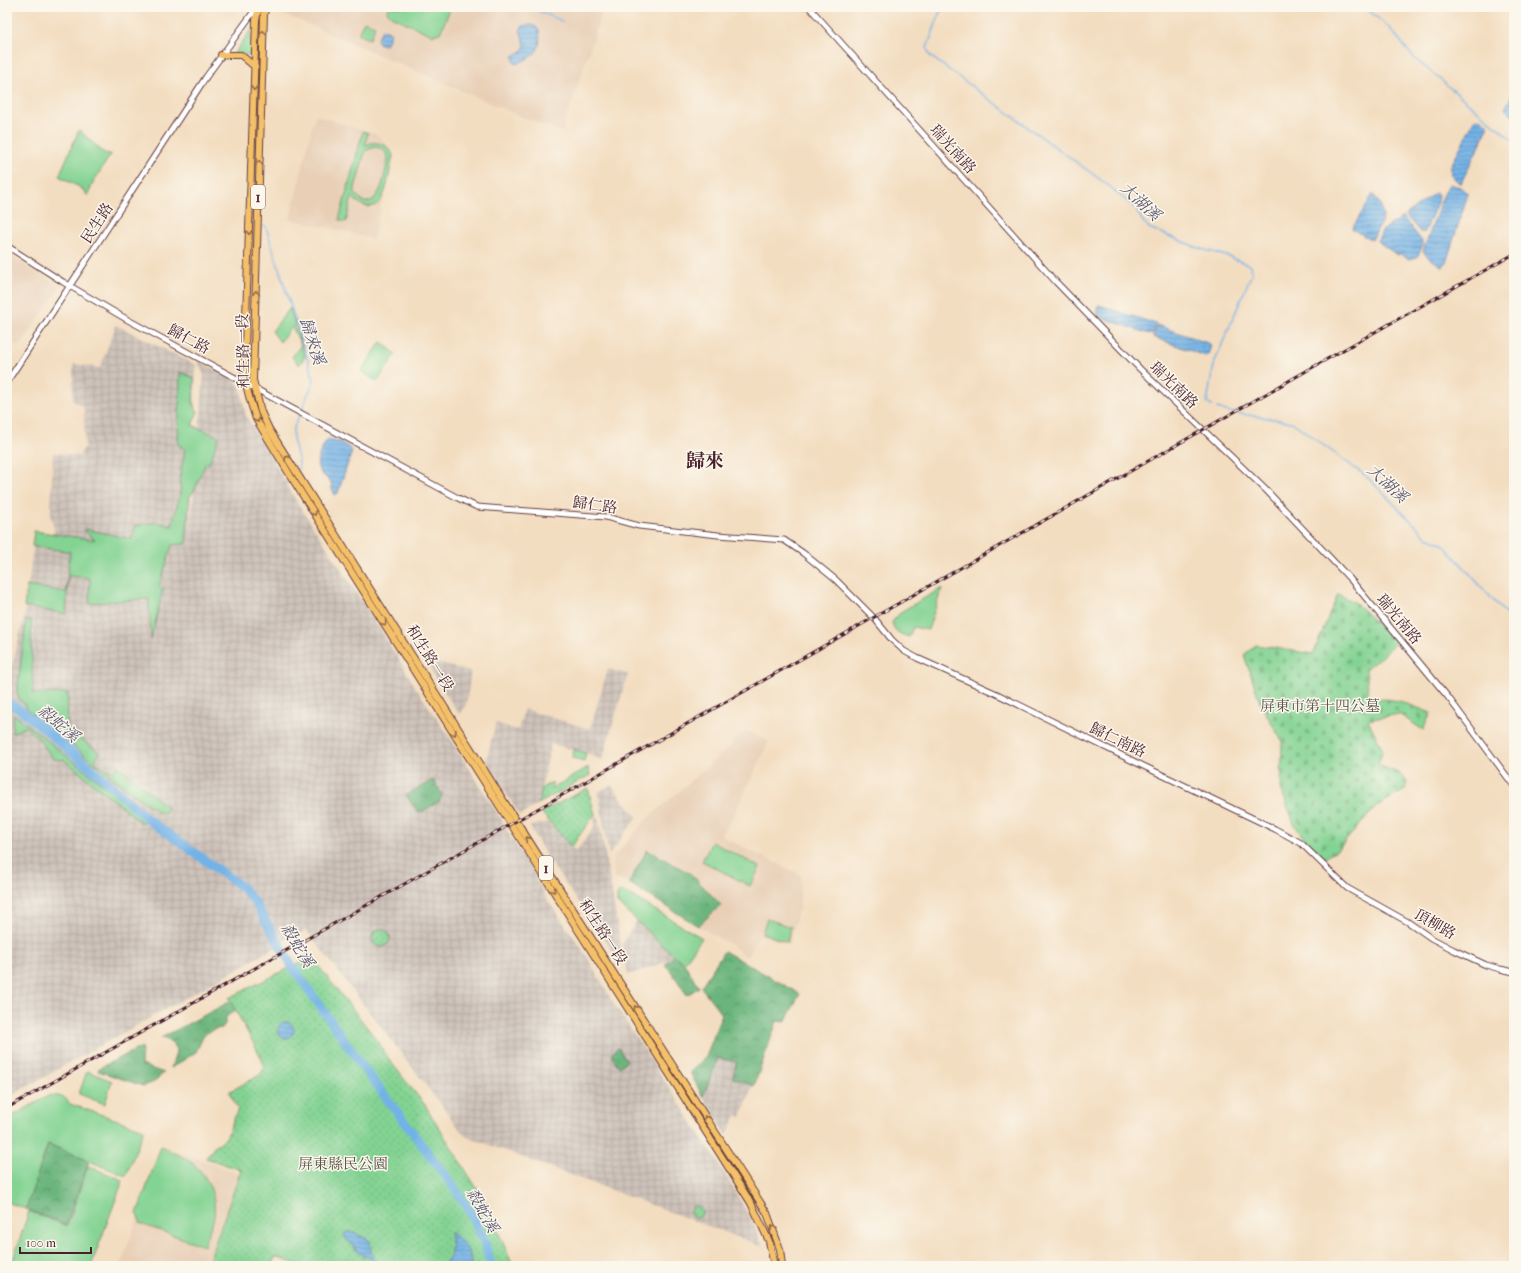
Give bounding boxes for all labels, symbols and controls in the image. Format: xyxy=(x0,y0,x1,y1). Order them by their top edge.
one-way arrow xyxy=(259,30,267,36)
one-way arrow xyxy=(250,85,258,91)
street label: 瑞光南路 xyxy=(926,121,980,177)
one-way arrow xyxy=(255,160,263,166)
water label: 大湖溪 xyxy=(1117,178,1166,226)
road number: 1 xyxy=(251,185,265,209)
street label: 民生路 xyxy=(77,199,117,247)
one-way arrow xyxy=(245,229,254,235)
one-way arrow xyxy=(251,290,260,296)
street label: 和生路一段 xyxy=(233,313,253,389)
water label: 歸來溪 xyxy=(296,315,330,369)
street label: 歸仁路 xyxy=(165,320,213,358)
street label: 瑞光南路 xyxy=(1146,358,1202,412)
one-way arrow xyxy=(252,415,260,423)
district label: 歸來 xyxy=(686,450,724,472)
one-way arrow xyxy=(285,455,292,462)
water label: 大湖溪 xyxy=(1364,460,1413,508)
street label: 歸仁路 xyxy=(571,493,619,517)
one-way arrow xyxy=(310,509,317,516)
street label: 瑞光南路 xyxy=(1373,590,1425,648)
one-way arrow xyxy=(380,619,387,626)
street label: 和生路一段 xyxy=(402,621,458,695)
park label: 屏東市第十四公墓 xyxy=(1260,697,1380,715)
water label: 殺蛇溪 xyxy=(34,701,85,747)
street label: 歸仁南路 xyxy=(1087,719,1149,761)
one-way arrow xyxy=(449,729,457,736)
one-way arrow xyxy=(525,836,533,843)
road number: 1 xyxy=(539,856,553,880)
one-way arrow xyxy=(548,886,555,893)
street label: 和生路一段 xyxy=(575,896,631,968)
street label: 頂柳路 xyxy=(1411,905,1459,943)
water label: 殺蛇溪 xyxy=(277,920,319,972)
one-way arrow xyxy=(633,1005,641,1012)
one-way arrow xyxy=(703,1115,710,1122)
park label: 屏東縣民公園 xyxy=(298,1155,388,1173)
water label: 殺蛇溪 xyxy=(463,1185,503,1238)
one-way arrow xyxy=(770,1225,778,1233)
scale bar xyxy=(20,1229,91,1255)
text: 100 m xyxy=(26,1236,56,1250)

